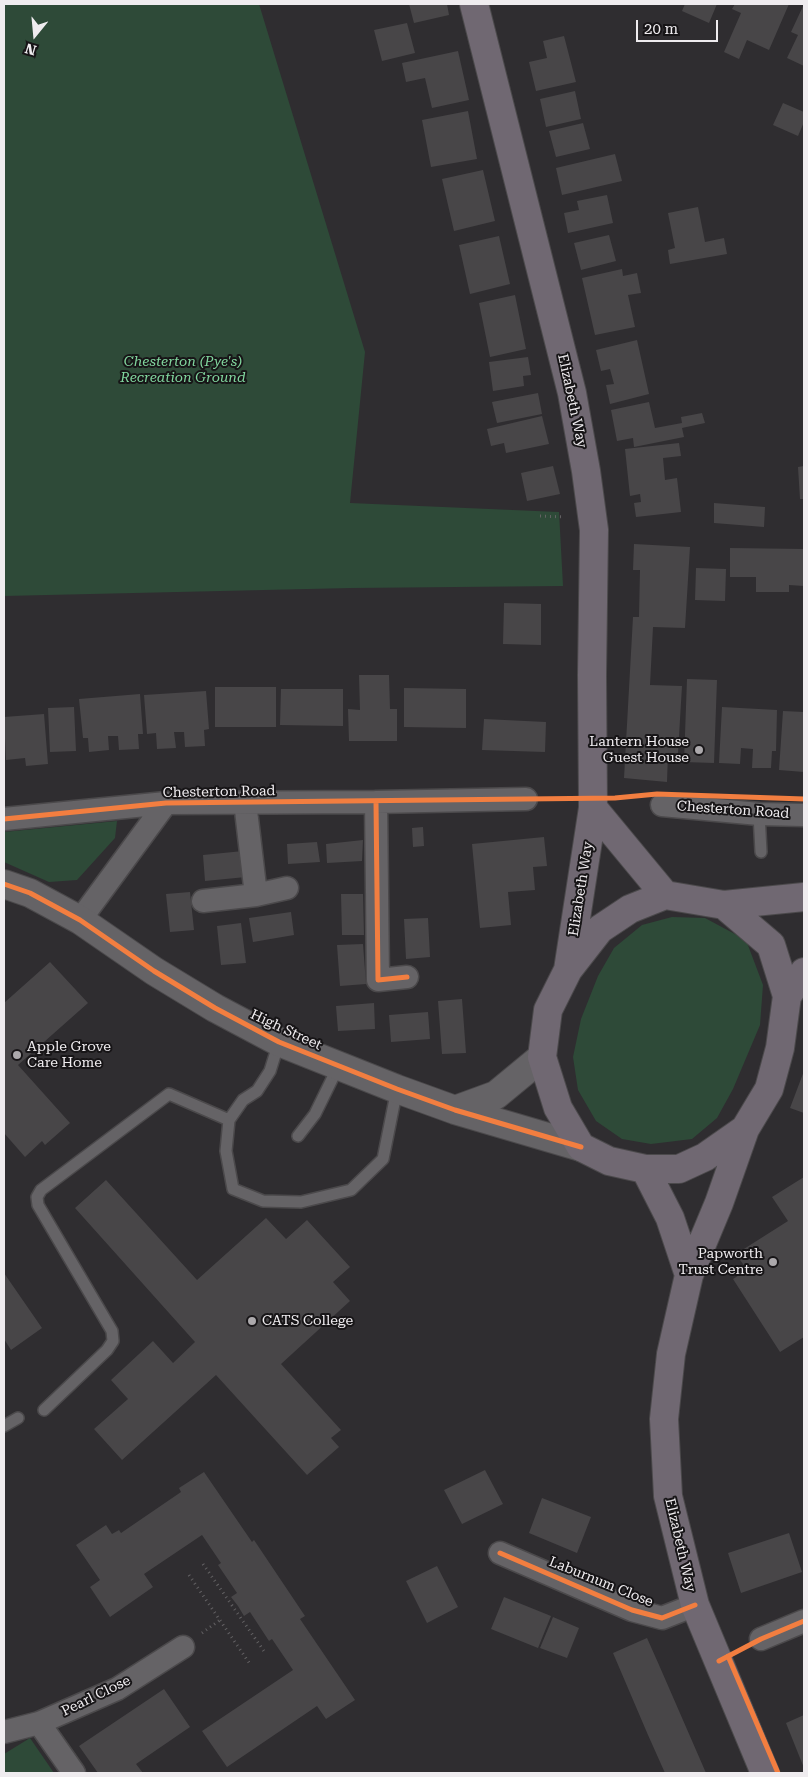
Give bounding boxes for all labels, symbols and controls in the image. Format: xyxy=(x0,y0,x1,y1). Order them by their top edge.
north arrow xyxy=(10,10,60,60)
scale bar xyxy=(638,10,720,42)
text: 20 m xyxy=(644,20,678,38)
text: N xyxy=(23,40,38,59)
street label: Elizabeth Way xyxy=(554,353,590,449)
park label: Chesterton (Pye's) Recreation Ground xyxy=(120,354,246,387)
place label: Lantern House Guest House xyxy=(589,734,689,766)
marker: Lantern House Guest House xyxy=(693,744,705,756)
street label: Chesterton Road xyxy=(162,783,276,801)
street label: Chesterton Road xyxy=(676,798,790,822)
street label: Elizabeth Way xyxy=(565,840,597,938)
street label: High Street xyxy=(248,1006,324,1054)
place label: Apple Grove Care Home xyxy=(27,1039,111,1072)
marker: Apple Grove Care Home xyxy=(11,1049,23,1061)
place label: Papworth Trust Centre xyxy=(679,1246,763,1278)
marker: Papworth Trust Centre xyxy=(767,1256,779,1268)
place label: CATS College xyxy=(262,1313,353,1329)
marker: CATS College xyxy=(246,1315,258,1327)
street label: Elizabeth Way xyxy=(661,1497,699,1593)
street label: Laburnum Close xyxy=(546,1553,656,1611)
street label: Pearl Close xyxy=(59,1672,133,1720)

